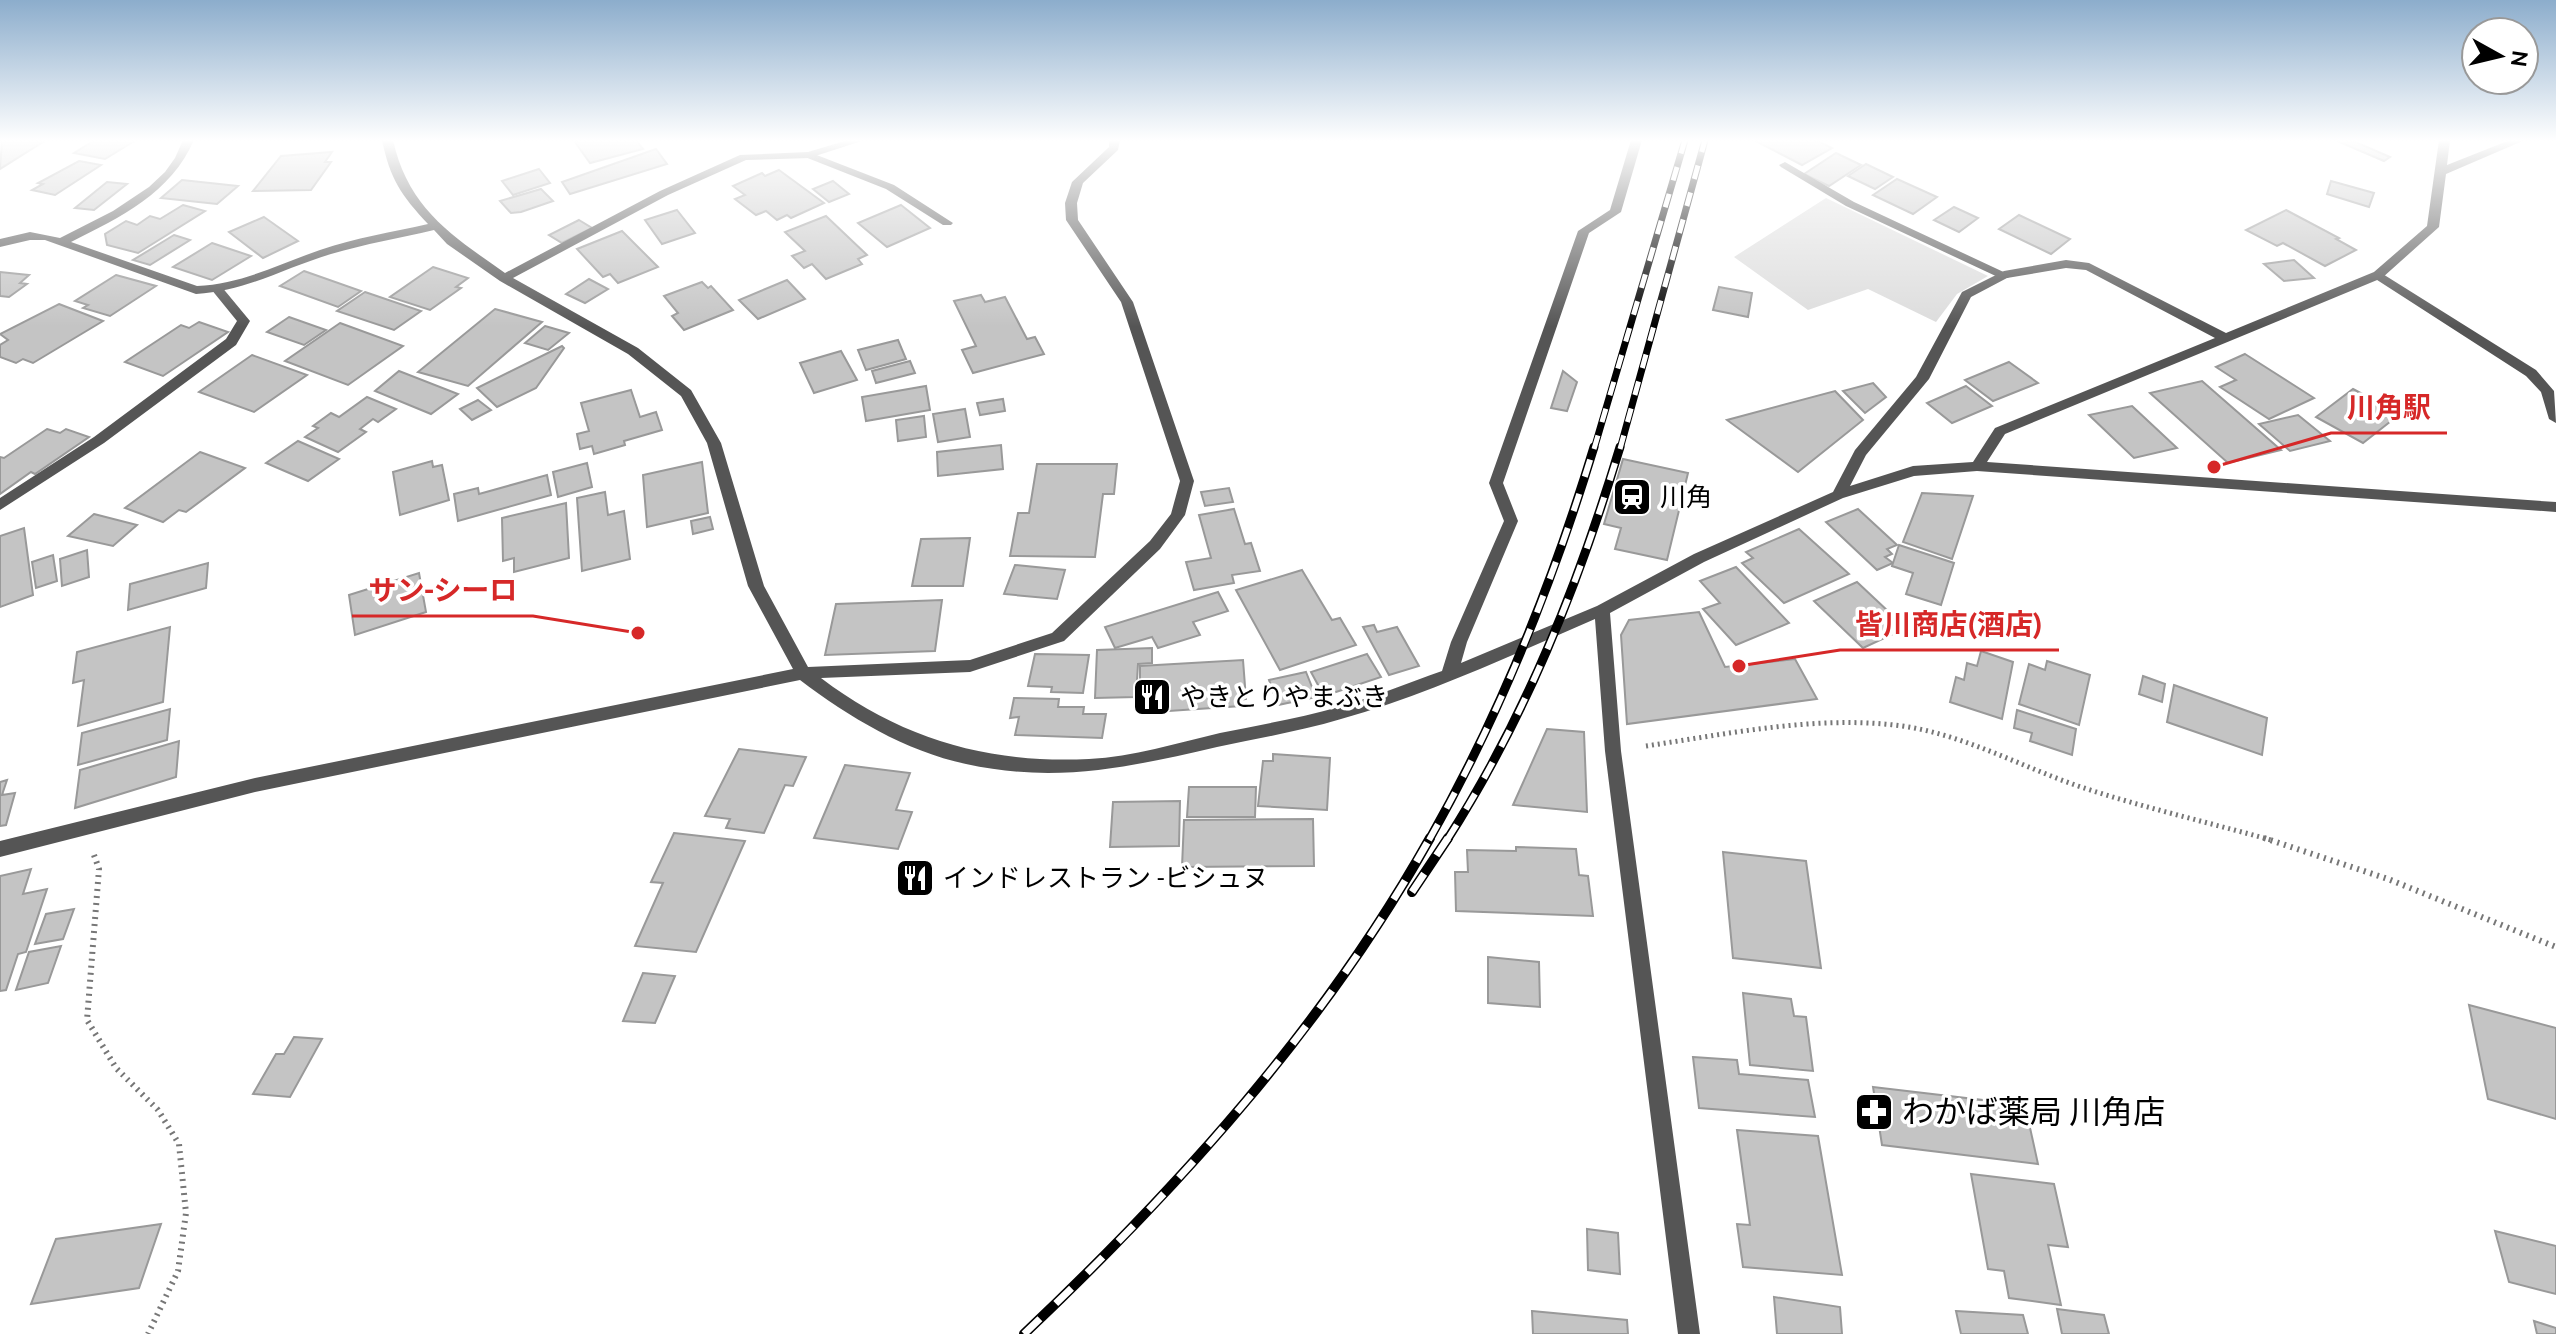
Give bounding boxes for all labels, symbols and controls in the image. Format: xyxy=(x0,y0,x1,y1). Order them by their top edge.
north arrow xyxy=(2460,16,2540,96)
text: N xyxy=(2507,49,2534,69)
callout: 川角駅 xyxy=(2331,381,2447,433)
text: 川角駅 xyxy=(2347,391,2431,422)
station icon: 川角 xyxy=(1611,476,1653,518)
place label: 川角 xyxy=(1660,482,1712,511)
callout: サン-シーロ xyxy=(352,564,533,616)
text: サン-シーロ xyxy=(368,574,518,605)
callout: 皆川商店(酒店) xyxy=(1840,598,2059,650)
text: 皆川商店(酒店) xyxy=(1855,608,2043,640)
restaurant icon: やきとりやまぶき xyxy=(1131,676,1173,718)
place label: やきとりやまぶき xyxy=(1180,682,1388,711)
restaurant icon: インドレストラン -ビシュヌ xyxy=(894,857,936,899)
place label: インドレストラン -ビシュヌ xyxy=(943,863,1268,892)
pharmacy icon: わかば薬局 川角店 xyxy=(1853,1091,1895,1133)
place label: わかば薬局 川角店 xyxy=(1902,1093,2165,1129)

